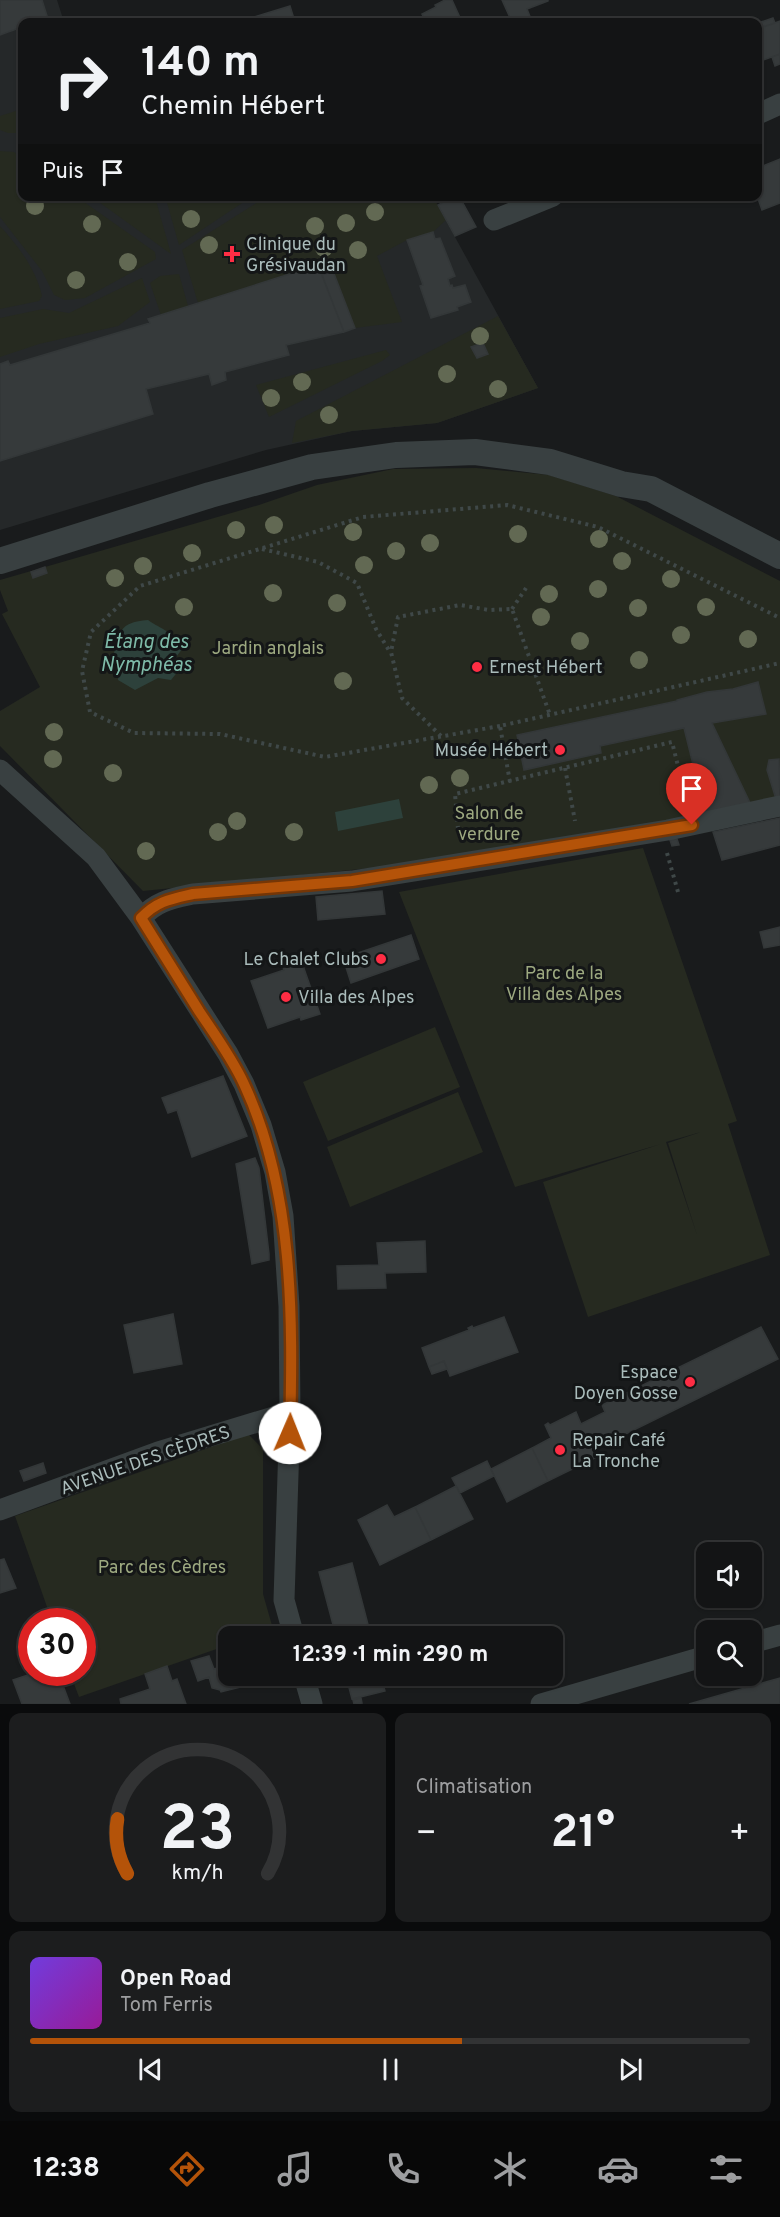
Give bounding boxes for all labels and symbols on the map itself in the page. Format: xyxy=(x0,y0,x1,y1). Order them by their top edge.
place label: Clinique du Grésivaudan xyxy=(246,234,346,278)
marker: Clinique du Grésivaudan xyxy=(223,245,241,263)
water label: Étang des Nymphéas xyxy=(100,628,193,679)
park label: Jardin anglais xyxy=(212,638,324,661)
place label: Ernest Hébert xyxy=(489,657,602,680)
marker: Ernest Hébert xyxy=(470,660,484,674)
place label: Musée Hébert xyxy=(435,740,548,763)
marker: Musée Hébert xyxy=(553,743,567,757)
pin xyxy=(666,763,717,825)
park label: Salon de verdure xyxy=(454,803,524,847)
place label: Le Chalet Clubs xyxy=(244,949,369,972)
marker: Le Chalet Clubs xyxy=(374,952,388,966)
park label: Parc de la Villa des Alpes xyxy=(506,963,622,1007)
place label: Villa des Alpes xyxy=(298,987,414,1010)
marker: Villa des Alpes xyxy=(279,990,293,1004)
place label: Espace Doyen Gosse xyxy=(574,1362,678,1406)
marker: Espace Doyen Gosse xyxy=(683,1375,697,1389)
position arrow xyxy=(258,1401,322,1465)
street label: AVENUE DES CÈDRES xyxy=(57,1420,234,1501)
place label: Repair Café La Tronche xyxy=(572,1430,665,1474)
marker: Repair Café La Tronche xyxy=(553,1443,567,1457)
park label: Parc des Cèdres xyxy=(98,1557,226,1580)
speed limit sign: 30 xyxy=(18,1608,96,1686)

